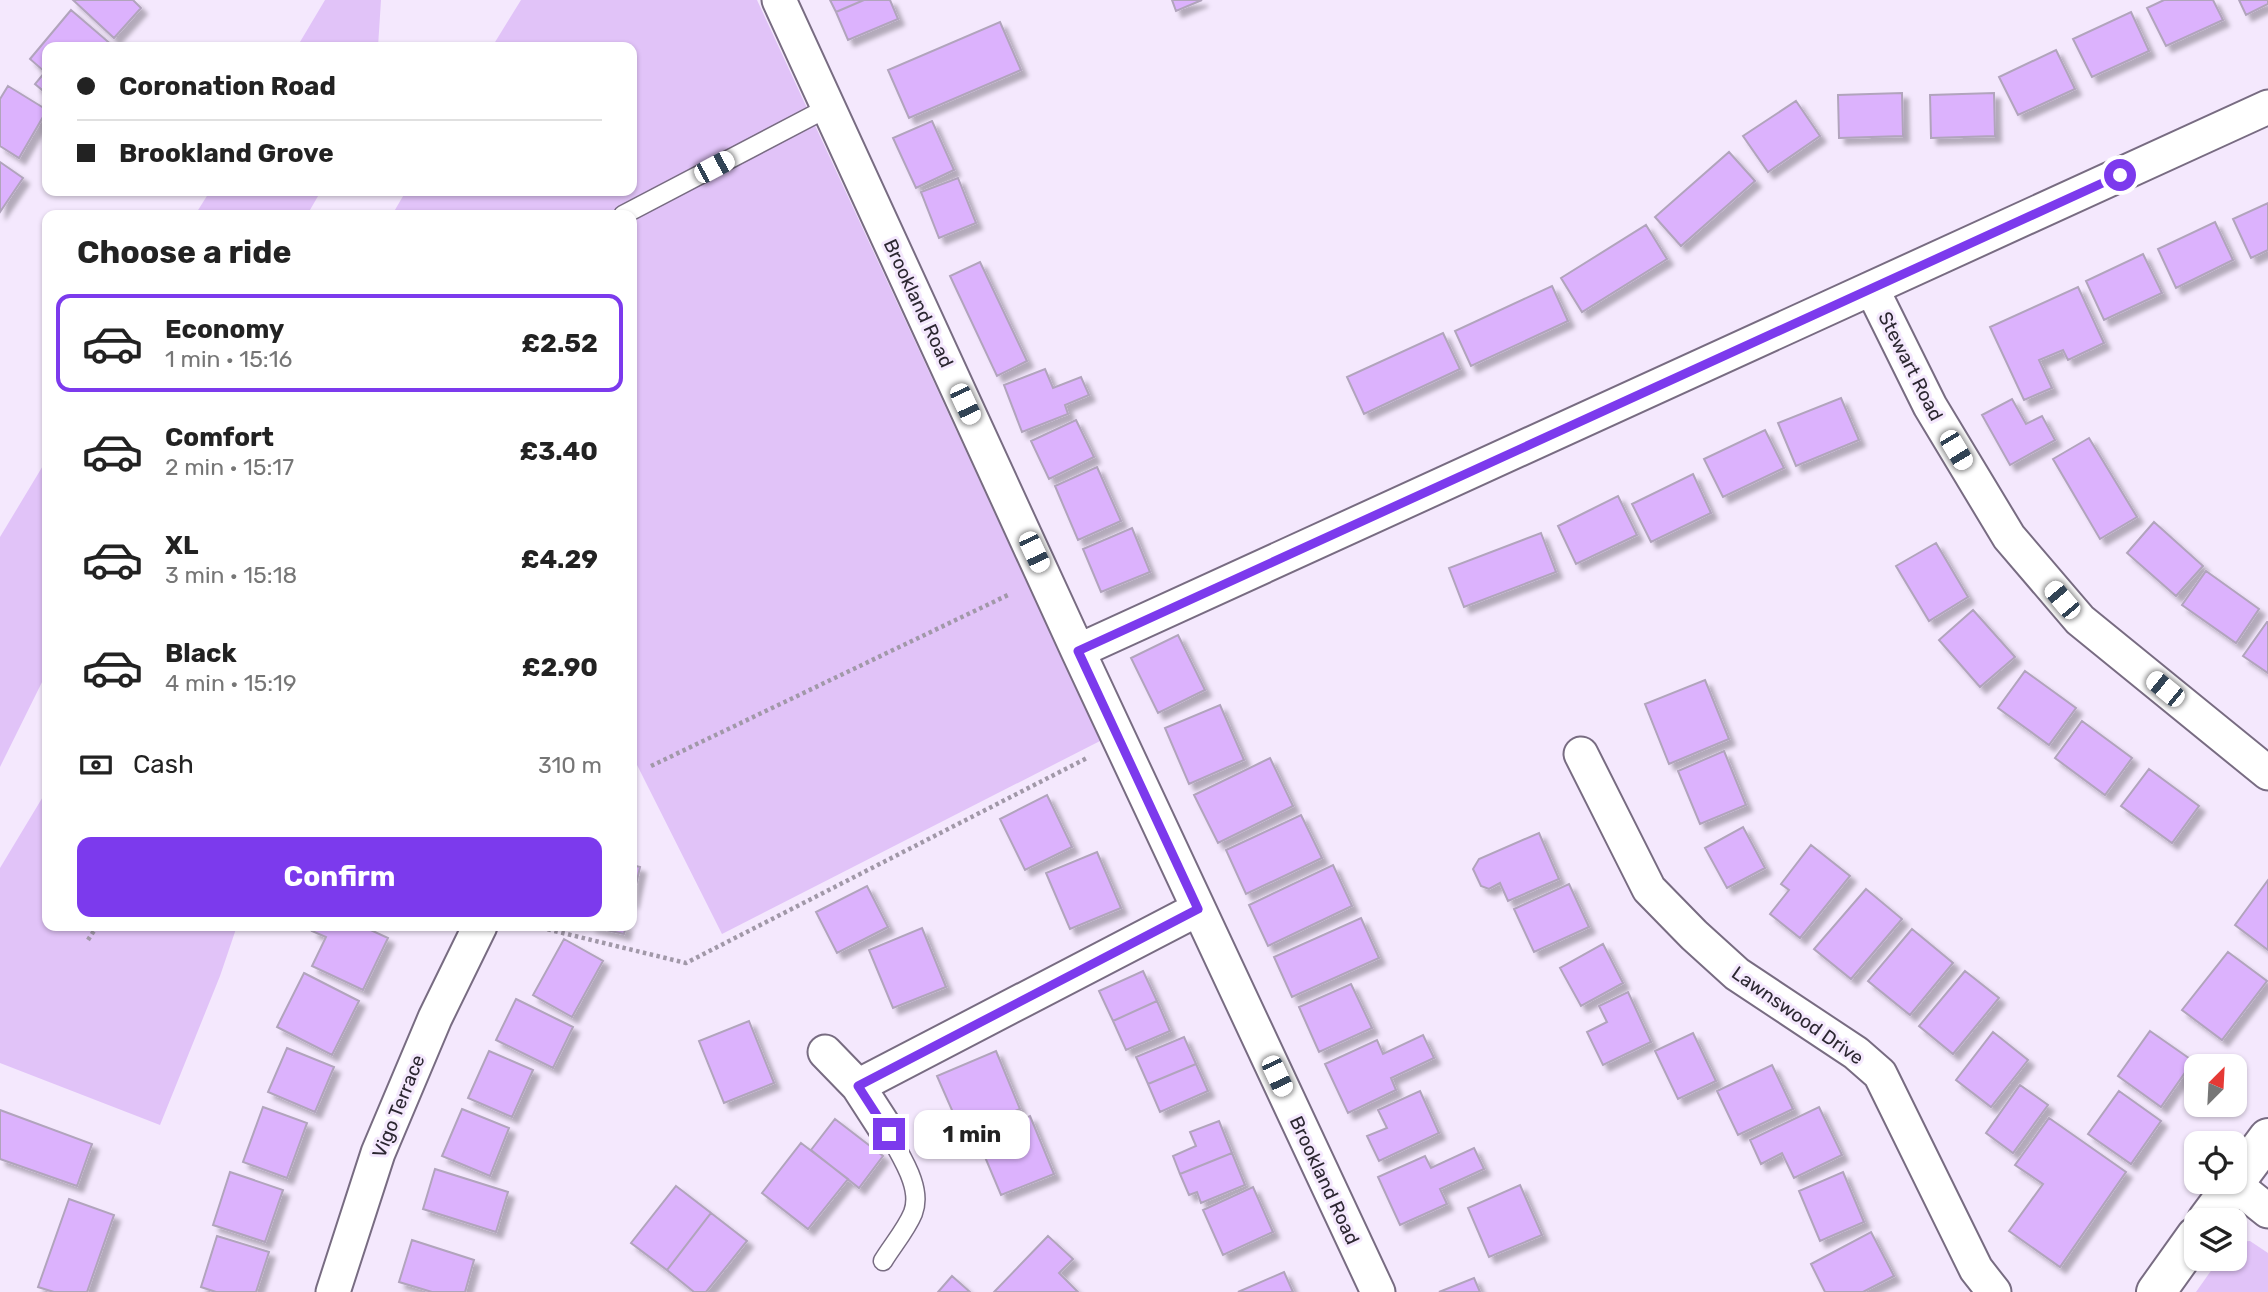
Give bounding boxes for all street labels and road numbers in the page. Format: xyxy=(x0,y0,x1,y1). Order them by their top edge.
street label: Brookland Road xyxy=(879,235,958,371)
street label: Stewart Road xyxy=(1873,308,1948,425)
street label: Lawnswood Drive xyxy=(1727,961,1868,1070)
street label: Vigo Terrace xyxy=(367,1051,430,1161)
street label: Brookland Road xyxy=(1285,1112,1364,1248)

